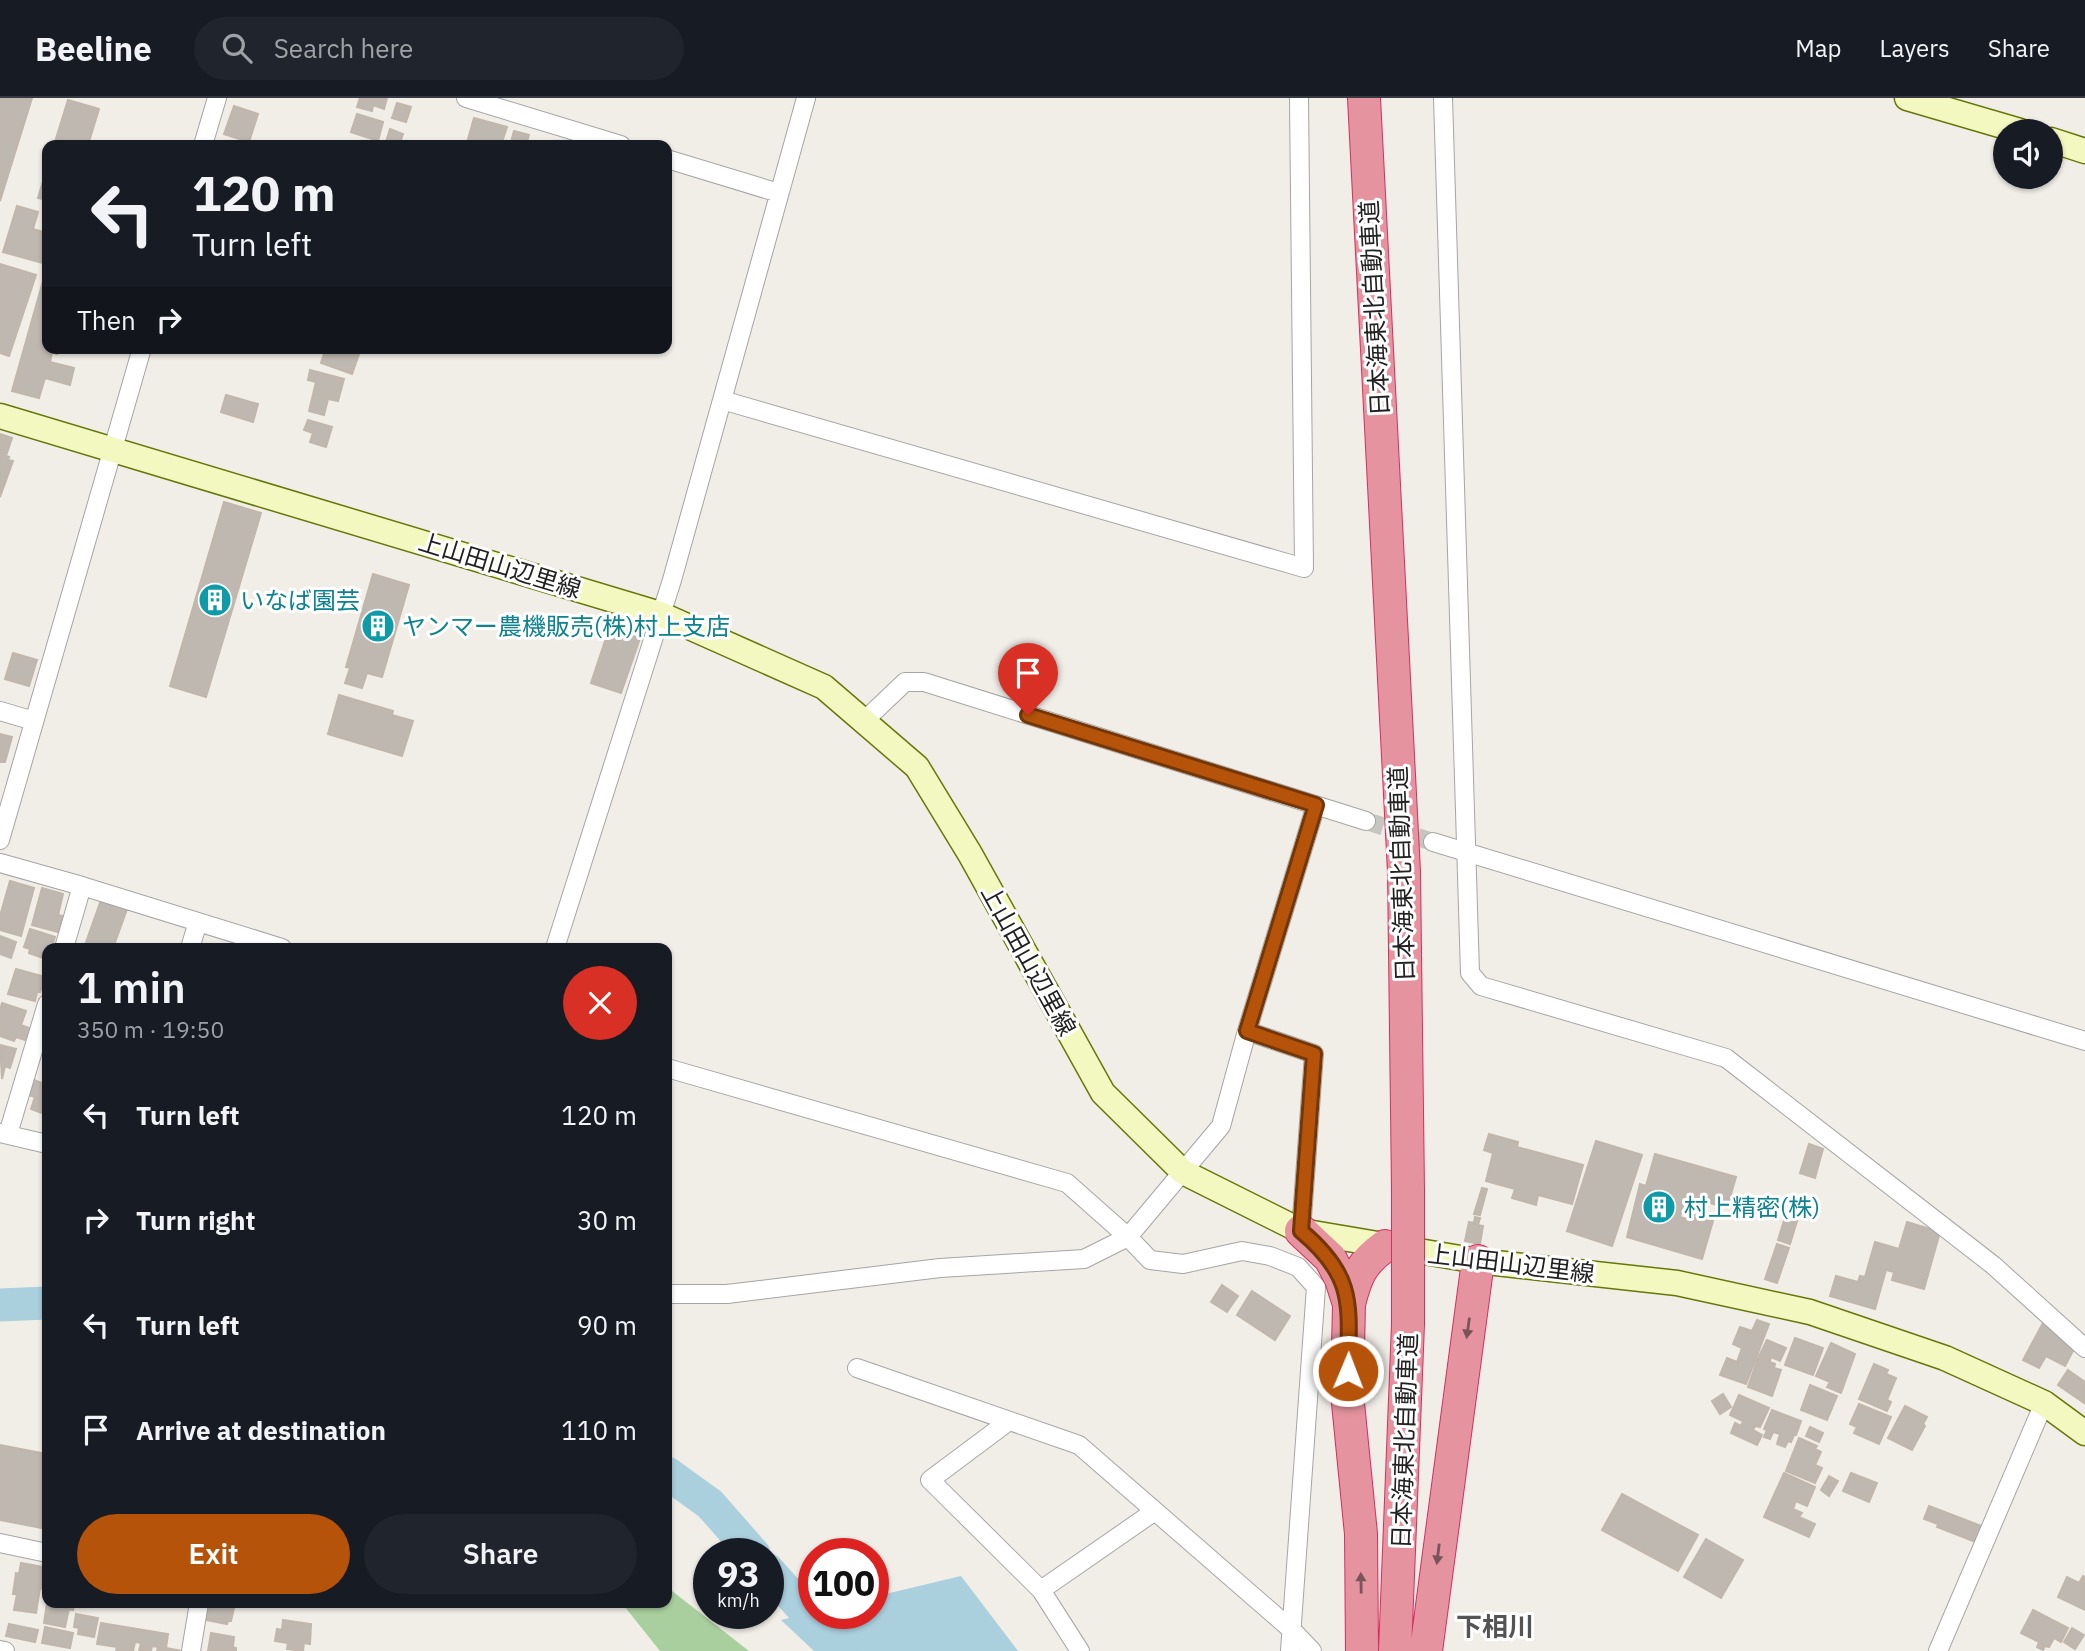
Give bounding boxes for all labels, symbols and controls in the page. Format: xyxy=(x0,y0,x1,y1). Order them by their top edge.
search box xyxy=(194,17,684,80)
text: Beeline xyxy=(35,27,152,70)
icon: search xyxy=(218,29,256,67)
text: Search here xyxy=(274,31,413,65)
text: Map xyxy=(1795,32,1842,64)
text: Layers xyxy=(1880,32,1950,64)
text: Share xyxy=(1988,32,2050,64)
map controls xyxy=(1993,119,2063,189)
button: sound xyxy=(1993,119,2063,189)
text: 120 m xyxy=(192,161,336,224)
icon: left xyxy=(77,168,168,259)
street label: 日本海東北自動車道 xyxy=(1352,199,1396,417)
text: Turn left xyxy=(192,223,312,265)
icon: right xyxy=(150,301,188,339)
text: Then xyxy=(77,303,136,337)
street label: 上山田山辺里線 xyxy=(415,525,585,605)
building icon: いなば園芸 xyxy=(196,581,234,619)
place label: いなば園芸 xyxy=(240,584,360,616)
building icon: ヤンマー農機販売(株)村上支店 xyxy=(359,607,397,645)
place label: ヤンマー農機販売(株)村上支店 xyxy=(402,610,730,642)
pin xyxy=(998,643,1058,715)
icon: arrive xyxy=(1009,654,1047,692)
street label: 日本海東北自動車道 xyxy=(1381,766,1421,982)
street label: 上山田山辺里線 xyxy=(974,879,1084,1041)
text: 1 min xyxy=(77,960,186,1015)
button: close xyxy=(563,966,637,1040)
text: 350 m · 19:50 xyxy=(77,1014,224,1044)
icon: left xyxy=(77,1096,115,1134)
text: Turn left xyxy=(136,1098,239,1132)
text: 120 m xyxy=(561,1098,637,1132)
building icon: 村上精密(株) xyxy=(1640,1188,1678,1226)
place label: 村上精密(株) xyxy=(1684,1191,1820,1223)
icon: right xyxy=(77,1201,115,1239)
text: Turn right xyxy=(136,1203,255,1237)
text: 30 m xyxy=(577,1203,637,1237)
street label: 上山田山辺里線 xyxy=(1426,1237,1596,1289)
icon: left xyxy=(77,1306,115,1344)
text: Turn left xyxy=(136,1308,239,1342)
text: 90 m xyxy=(577,1308,637,1342)
one-way arrow xyxy=(1463,1318,1474,1340)
street label: 日本海東北自動車道 xyxy=(1384,1333,1424,1549)
position arrow xyxy=(1311,1334,1385,1408)
icon: arrive xyxy=(77,1411,115,1449)
text: Arrive at destination xyxy=(136,1413,386,1447)
text: 110 m xyxy=(561,1413,637,1447)
button: Exit xyxy=(77,1514,350,1594)
button: Share xyxy=(364,1514,637,1594)
speed limit sign: 100 xyxy=(798,1538,889,1629)
one-way arrow xyxy=(1433,1543,1444,1565)
text: 93 xyxy=(717,1551,760,1597)
one-way arrow xyxy=(1356,1572,1367,1594)
text: km/h xyxy=(717,1589,760,1612)
district label: 下相川 xyxy=(1456,1609,1534,1643)

